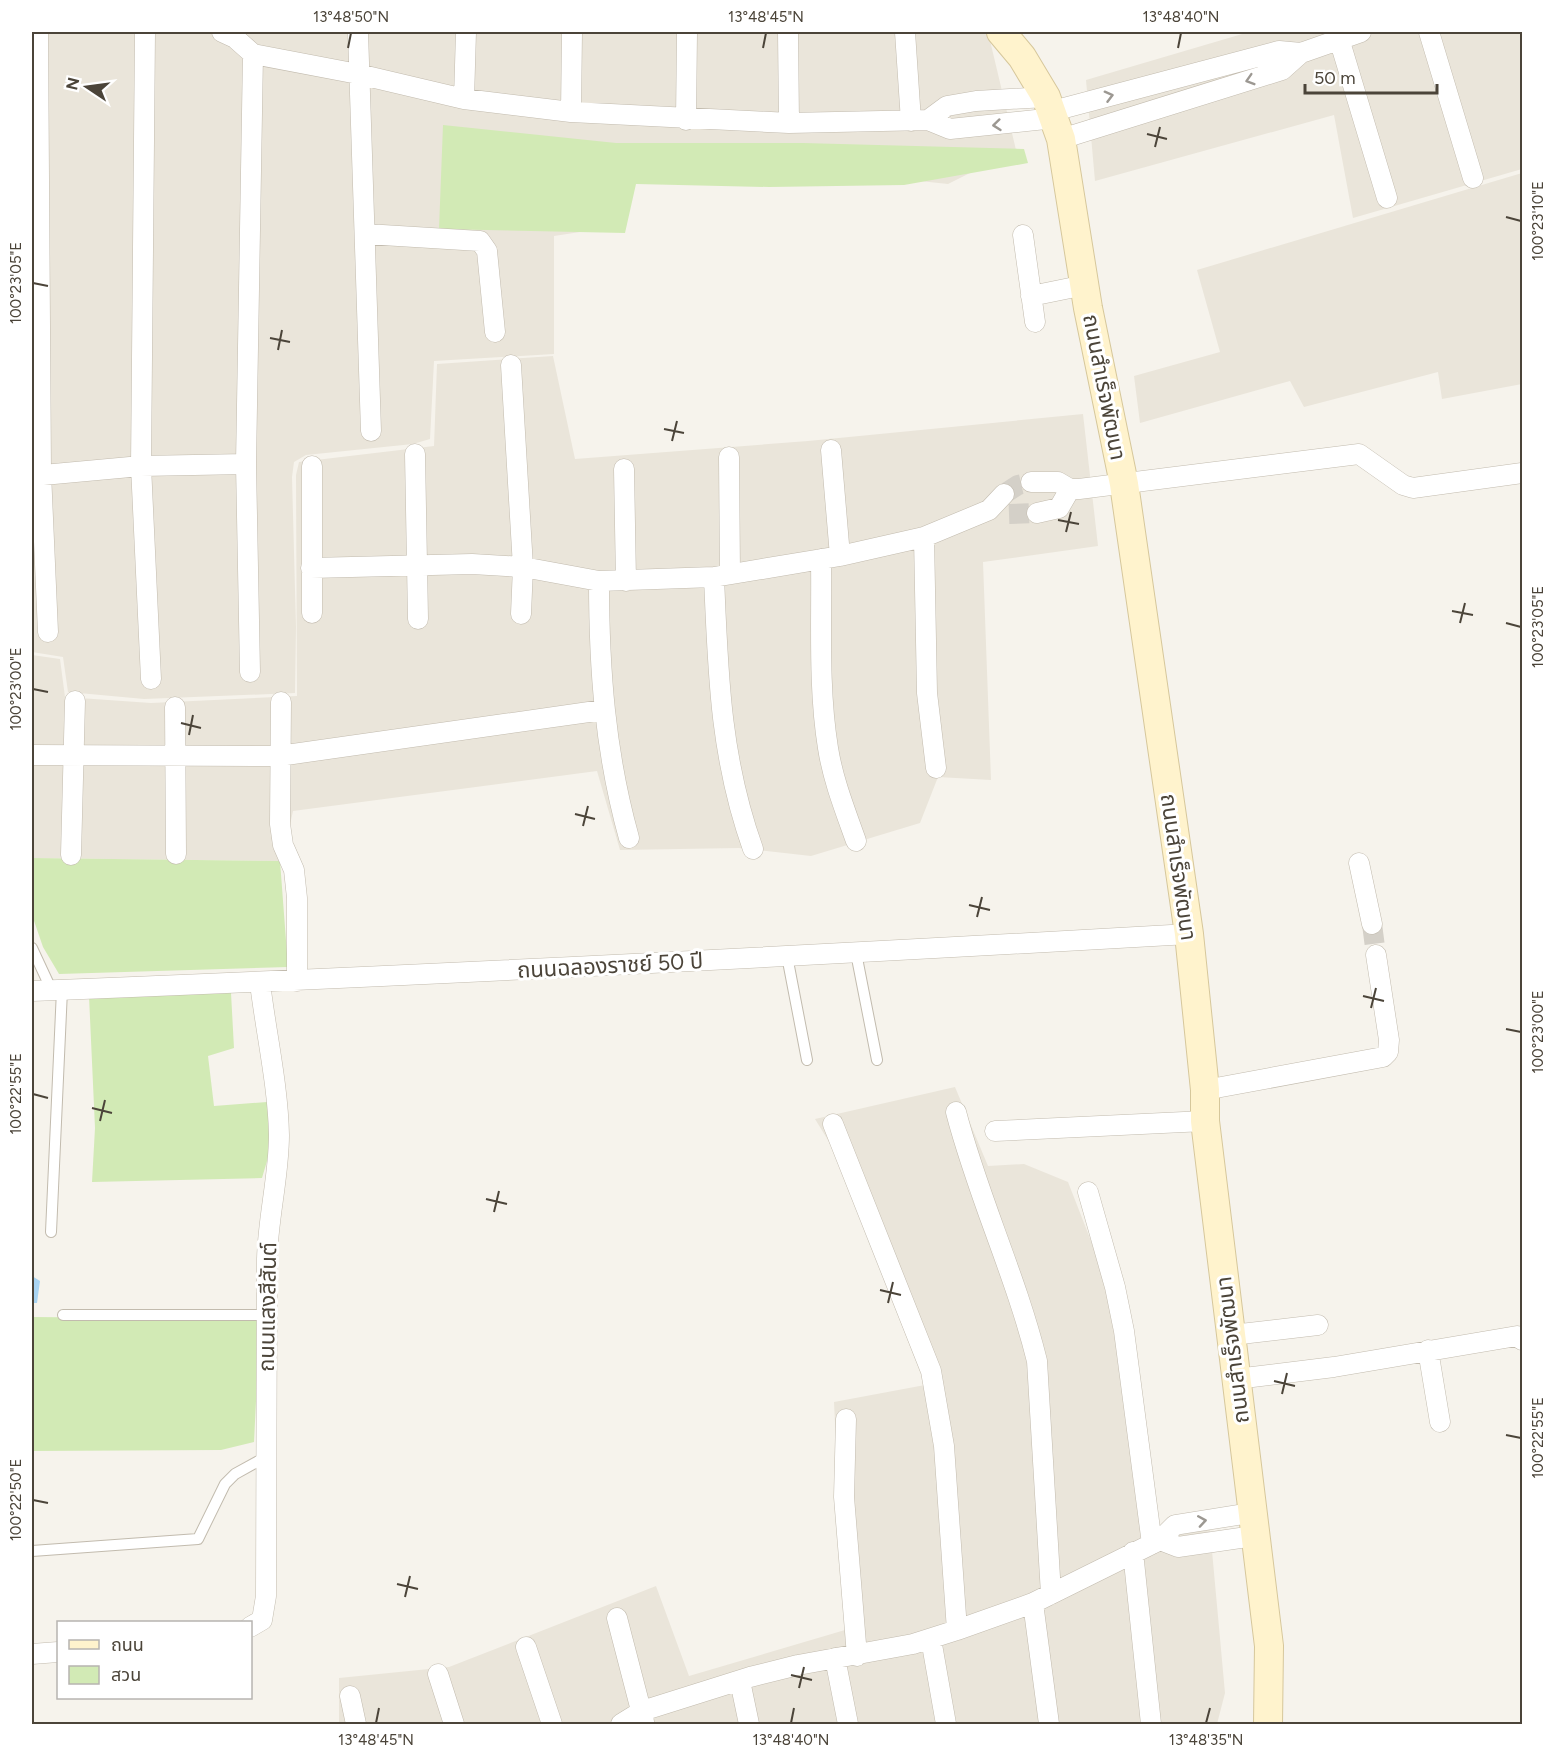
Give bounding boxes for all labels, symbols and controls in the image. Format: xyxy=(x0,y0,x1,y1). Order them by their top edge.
text: 13°48'50"N xyxy=(313,8,389,26)
text: 13°48'45"N xyxy=(728,8,804,26)
text: 13°48'40"N xyxy=(1143,8,1219,26)
north arrow xyxy=(57,57,117,117)
scale bar xyxy=(1305,57,1437,95)
text: 50 m xyxy=(1314,67,1356,89)
one-way arrow xyxy=(1245,73,1256,85)
text: N xyxy=(62,76,84,92)
one-way arrow xyxy=(1104,90,1114,103)
one-way arrow xyxy=(993,118,1002,130)
text: 100°23'10"E xyxy=(1529,181,1547,261)
text: 100°23'05"E xyxy=(7,242,25,324)
street label: ถนนสำเร็จพัฒนา xyxy=(1077,312,1132,462)
text: 100°23'05"E xyxy=(1529,586,1547,668)
text: 100°23'00"E xyxy=(7,647,25,731)
street label: ถนนสำเร็จพัฒนา xyxy=(1155,792,1202,942)
street label: ถนนฉลองราชย์ 50 ปี xyxy=(516,947,704,984)
text: 100°23'00"E xyxy=(1529,990,1547,1074)
text: 100°22'55"E xyxy=(7,1053,25,1135)
street label: ถนนแสงสีสันต์ xyxy=(253,1242,282,1372)
street label: ถนนสำเร็จพัฒนา xyxy=(1210,1275,1255,1425)
text: 100°22'55"E xyxy=(1529,1397,1547,1479)
text: 100°22'50"E xyxy=(7,1459,25,1541)
one-way arrow xyxy=(1197,1515,1207,1528)
legend xyxy=(57,1621,252,1699)
text: ถนน xyxy=(111,1634,144,1656)
text: สวน xyxy=(111,1664,141,1686)
text: 13°48'45"N xyxy=(338,1731,414,1749)
text: 13°48'40"N xyxy=(753,1731,829,1749)
text: 13°48'35"N xyxy=(1169,1731,1243,1749)

